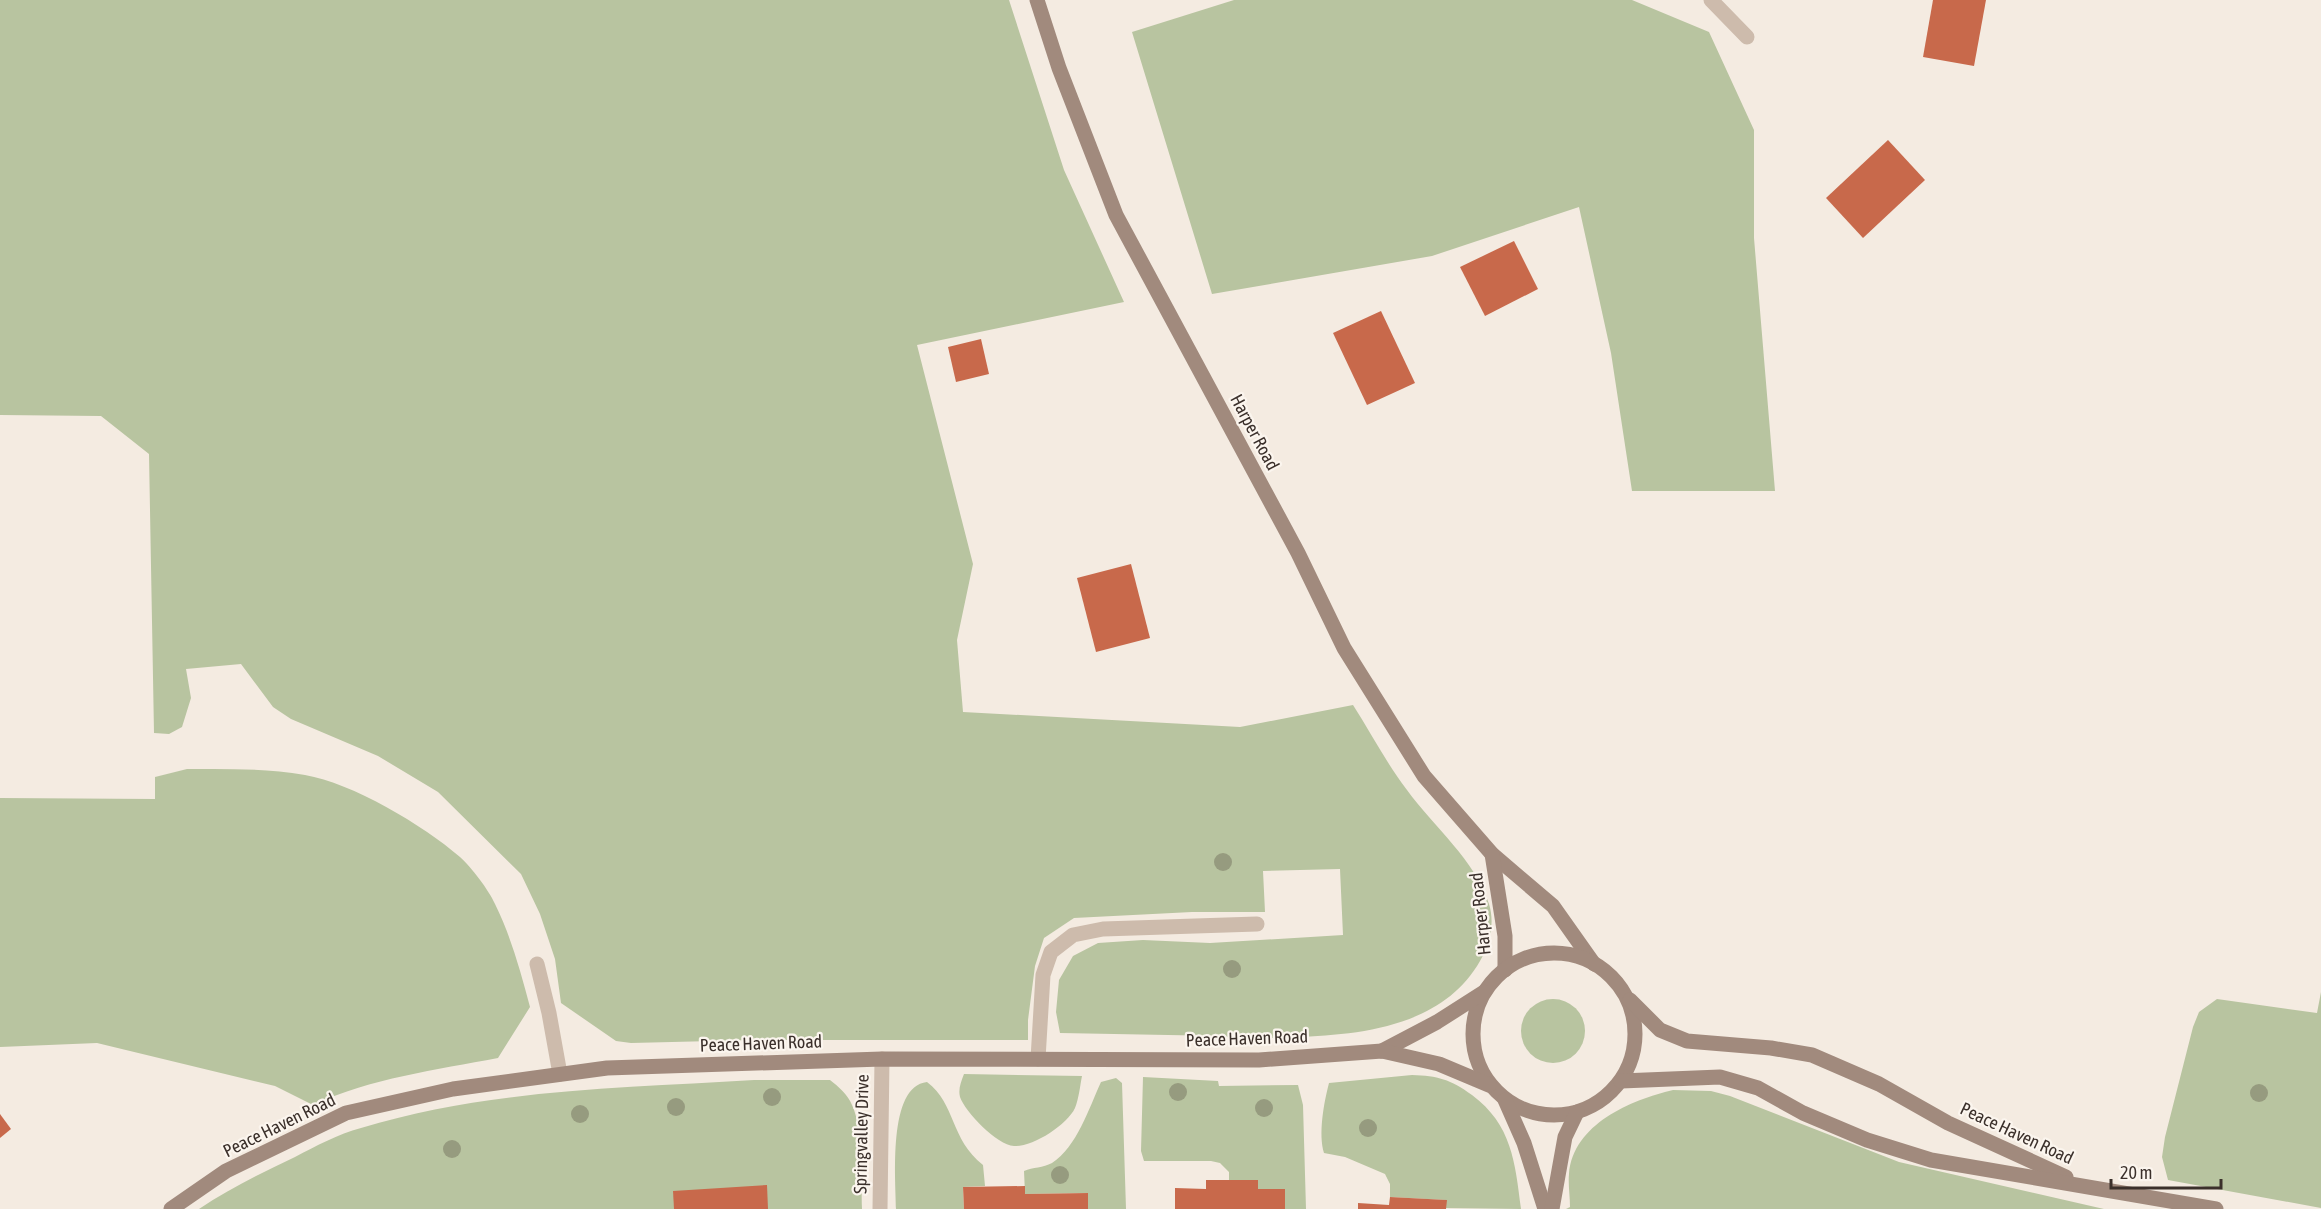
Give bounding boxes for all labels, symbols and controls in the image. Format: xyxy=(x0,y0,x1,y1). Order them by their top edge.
street label: Harper Road xyxy=(1226,390,1284,474)
street label: Harper Road xyxy=(1465,872,1495,956)
street label: Peace Haven Road xyxy=(1186,1025,1308,1051)
street label: Peace Haven Road xyxy=(700,1030,822,1056)
street label: Springvalley Drive xyxy=(849,1074,873,1194)
street label: Peace Haven Road xyxy=(219,1089,339,1161)
street label: Peace Haven Road xyxy=(1957,1098,2077,1168)
scale bar xyxy=(2111,1152,2220,1190)
text: 20 m xyxy=(2120,1162,2152,1183)

